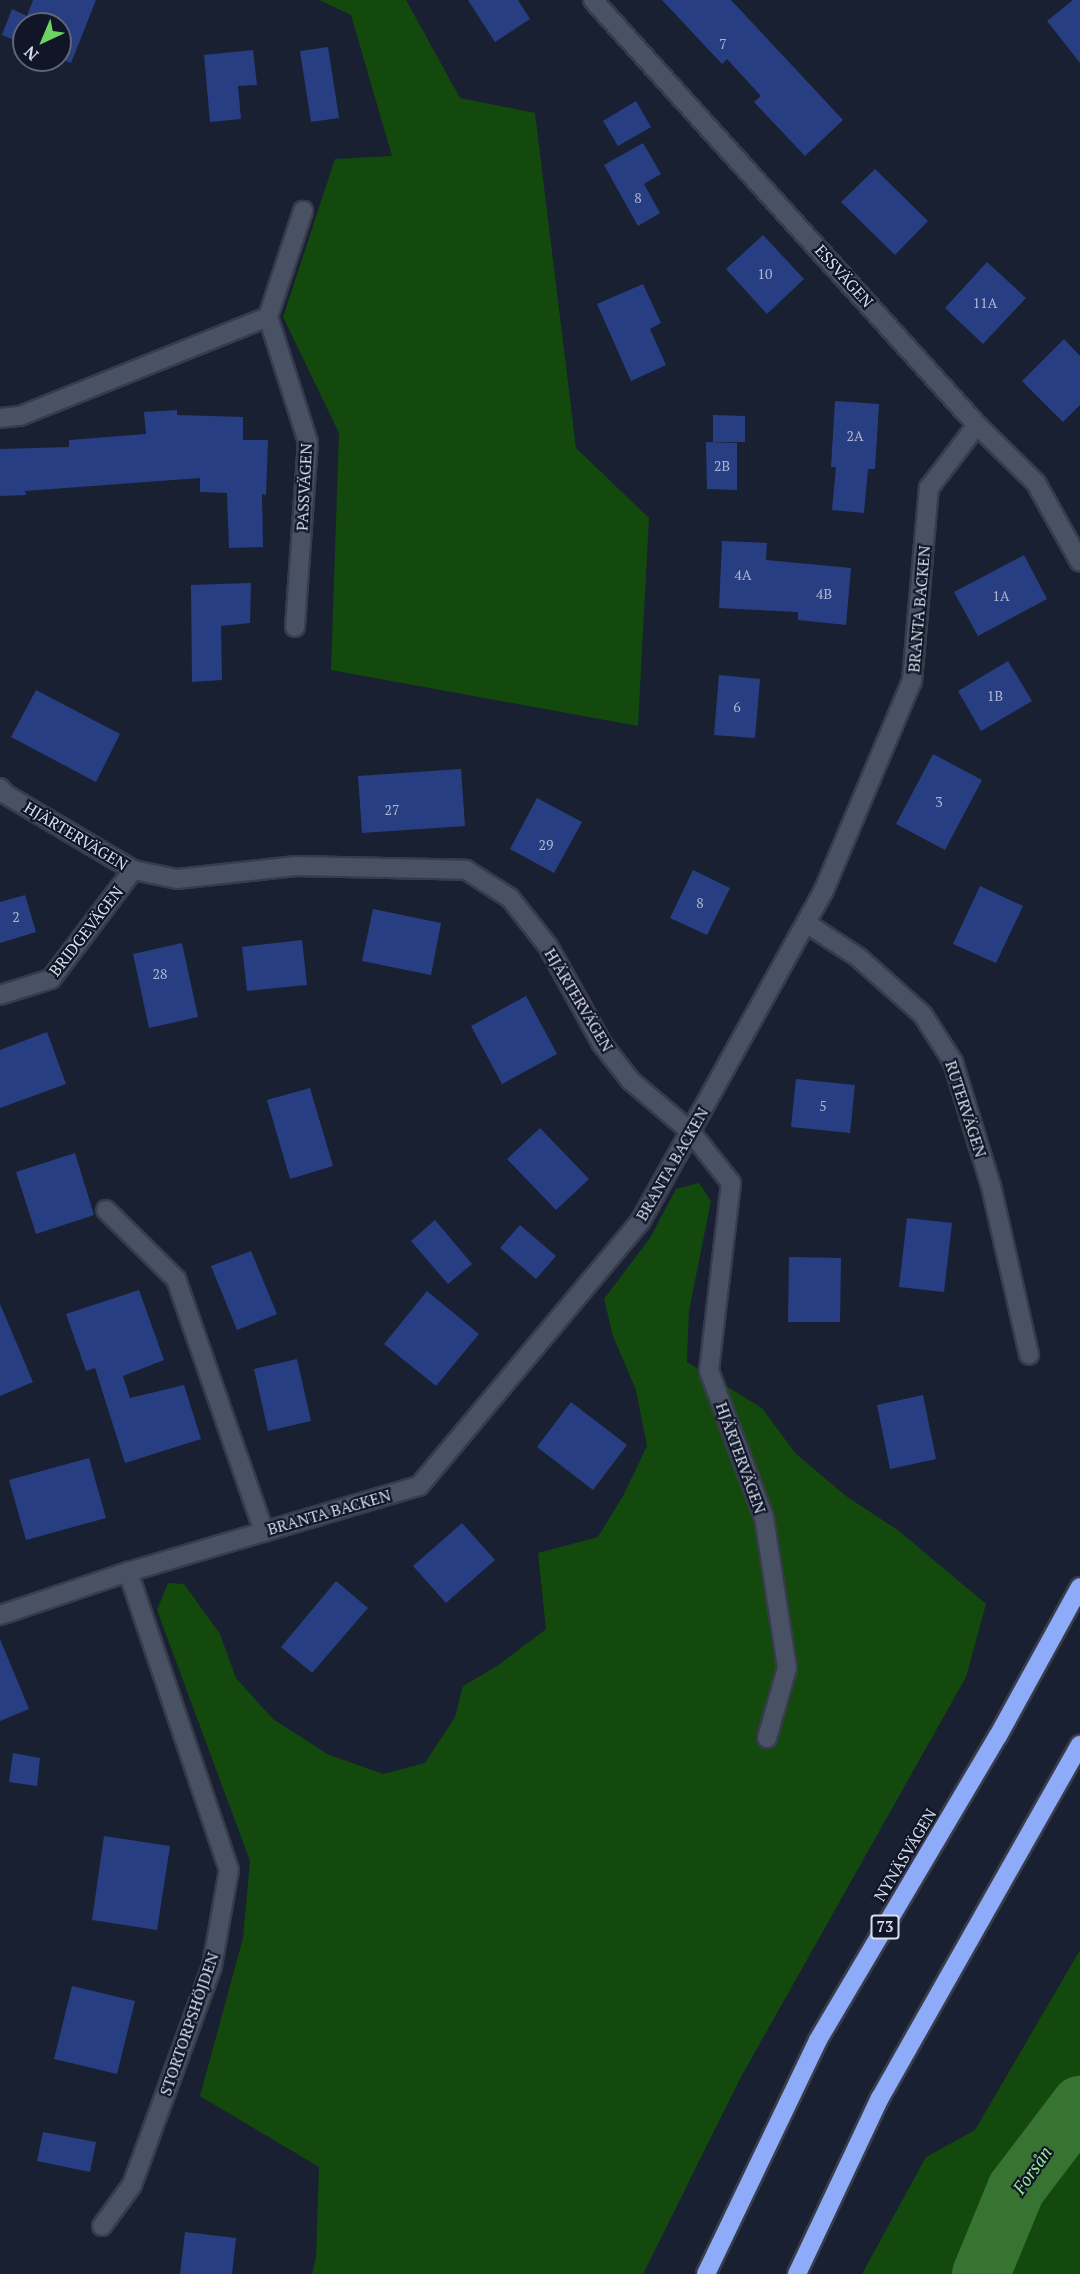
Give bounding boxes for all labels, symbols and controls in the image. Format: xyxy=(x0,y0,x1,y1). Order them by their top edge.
north arrow xyxy=(12,12,72,72)
house number: 7 xyxy=(719,36,727,52)
text: N xyxy=(19,41,43,66)
house number: 8 xyxy=(634,190,642,206)
street label: ESSVÄGEN xyxy=(811,241,877,311)
house number: 10 xyxy=(758,266,772,282)
house number: 11A xyxy=(973,295,997,311)
house number: 2A xyxy=(846,428,864,444)
street label: PASSVÄGEN xyxy=(292,443,316,531)
house number: 2B xyxy=(714,458,730,474)
street label: BRANTA BACKEN xyxy=(904,545,934,673)
house number: 4A xyxy=(734,567,752,583)
house number: 4B xyxy=(816,586,832,602)
house number: 1A xyxy=(992,588,1010,604)
house number: 1B xyxy=(987,688,1003,704)
house number: 6 xyxy=(733,699,741,715)
house number: 3 xyxy=(935,794,943,810)
street label: HJÄRTERVÄGEN xyxy=(21,798,131,874)
house number: 27 xyxy=(385,802,399,818)
house number: 29 xyxy=(539,837,553,853)
street label: BRIDGEVÄGEN xyxy=(45,882,127,980)
house number: 8 xyxy=(696,895,704,911)
house number: 2 xyxy=(12,909,20,925)
street label: HJÄRTERVÄGEN xyxy=(541,945,617,1055)
house number: 28 xyxy=(153,966,167,982)
street label: RUTERVÄGEN xyxy=(941,1058,991,1160)
house number: 5 xyxy=(819,1098,827,1114)
street label: BRANTA BACKEN xyxy=(632,1104,712,1224)
street label: HJÄRTERVÄGEN xyxy=(712,1400,770,1516)
street label: BRANTA BACKEN xyxy=(265,1485,393,1539)
street label: NYNÄSVÄGEN xyxy=(870,1805,940,1905)
road number: 73 xyxy=(870,1915,900,1939)
street label: STORTORPSHÖJDEN xyxy=(155,1950,223,2098)
water label: Forsån xyxy=(1008,2142,1056,2198)

